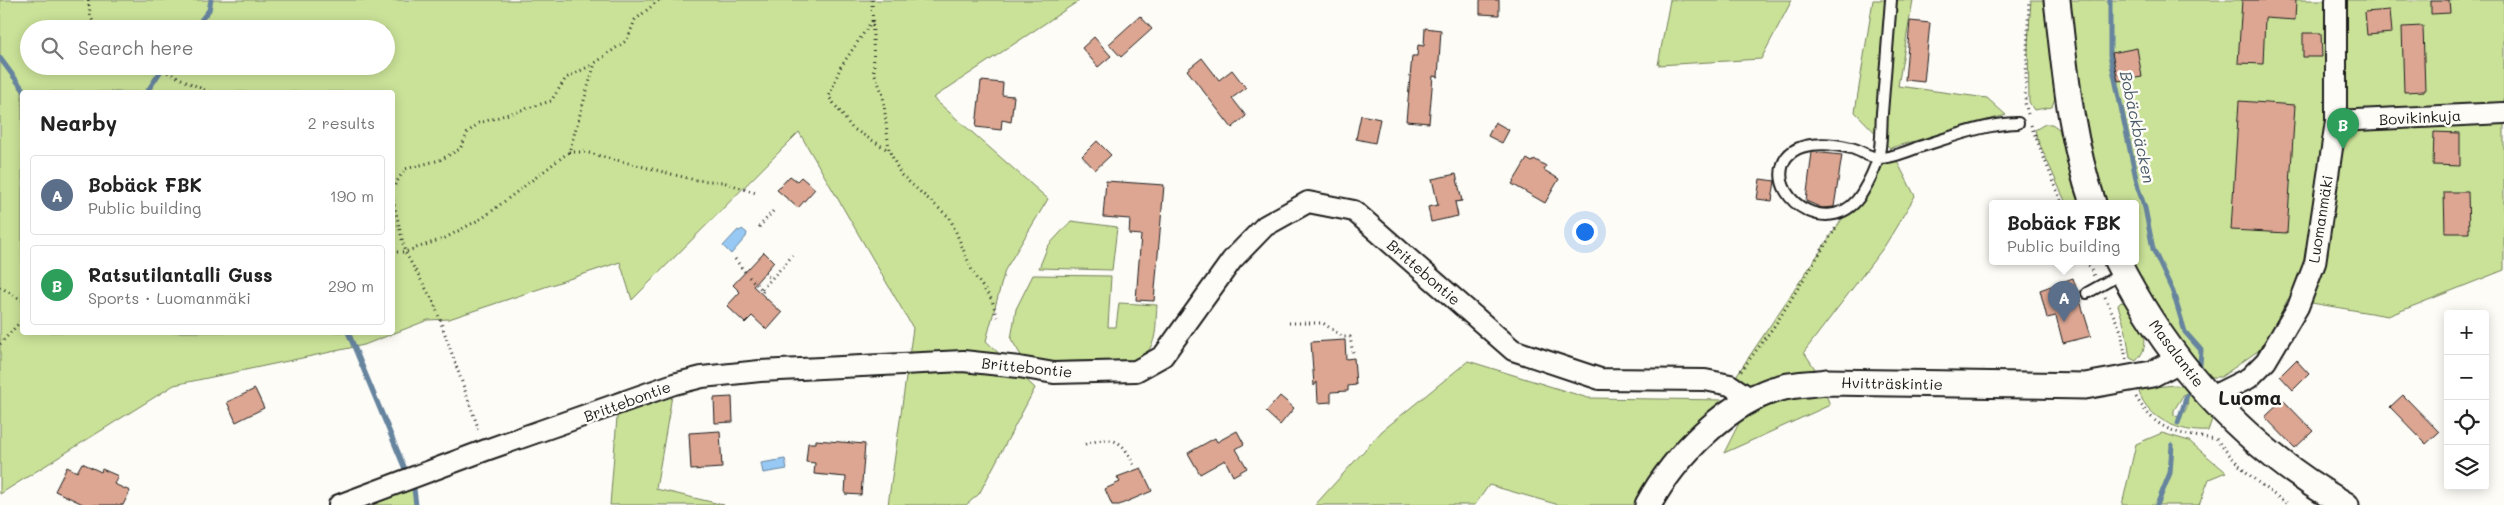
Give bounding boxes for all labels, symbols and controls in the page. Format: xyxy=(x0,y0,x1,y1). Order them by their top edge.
search box xyxy=(20,20,395,75)
icon: search xyxy=(38,34,66,62)
text: Search here xyxy=(78,35,194,60)
water label: Bobäckbäcken xyxy=(2116,69,2160,185)
street label: Bovikinkuja xyxy=(2378,105,2462,129)
pin: B xyxy=(2327,108,2359,149)
text: Nearby xyxy=(40,109,117,136)
text: 2 results xyxy=(308,112,375,133)
text: Bobäck FBK xyxy=(88,172,202,197)
street label: Luomanmäki xyxy=(2303,174,2337,264)
text: A xyxy=(51,185,63,206)
text: 190 m xyxy=(330,185,374,206)
text: Public building xyxy=(88,197,201,218)
popup xyxy=(1989,200,2139,265)
text: Bobäck FBK xyxy=(2007,210,2121,235)
your location xyxy=(1572,219,1598,245)
street label: Brittebontie xyxy=(1383,235,1465,309)
text: Public building xyxy=(2007,235,2120,256)
text: Ratsutilantalli Guss xyxy=(88,262,273,287)
text: B xyxy=(52,275,62,296)
text: 290 m xyxy=(328,275,374,296)
pin: A xyxy=(2048,281,2080,322)
text: Sports · Luomanmäki xyxy=(88,287,251,308)
map controls xyxy=(2444,310,2489,490)
button: + xyxy=(2444,310,2489,355)
street label: Masalantie xyxy=(2145,315,2209,391)
street label: Brittebontie xyxy=(981,352,1073,382)
button: − xyxy=(2444,355,2489,400)
street label: Hvitträskintie xyxy=(1841,372,1943,394)
street label: Brittebontie xyxy=(581,376,673,426)
district label: Luoma xyxy=(2218,384,2282,410)
button: locate xyxy=(2444,400,2489,445)
button: layers xyxy=(2444,445,2489,490)

